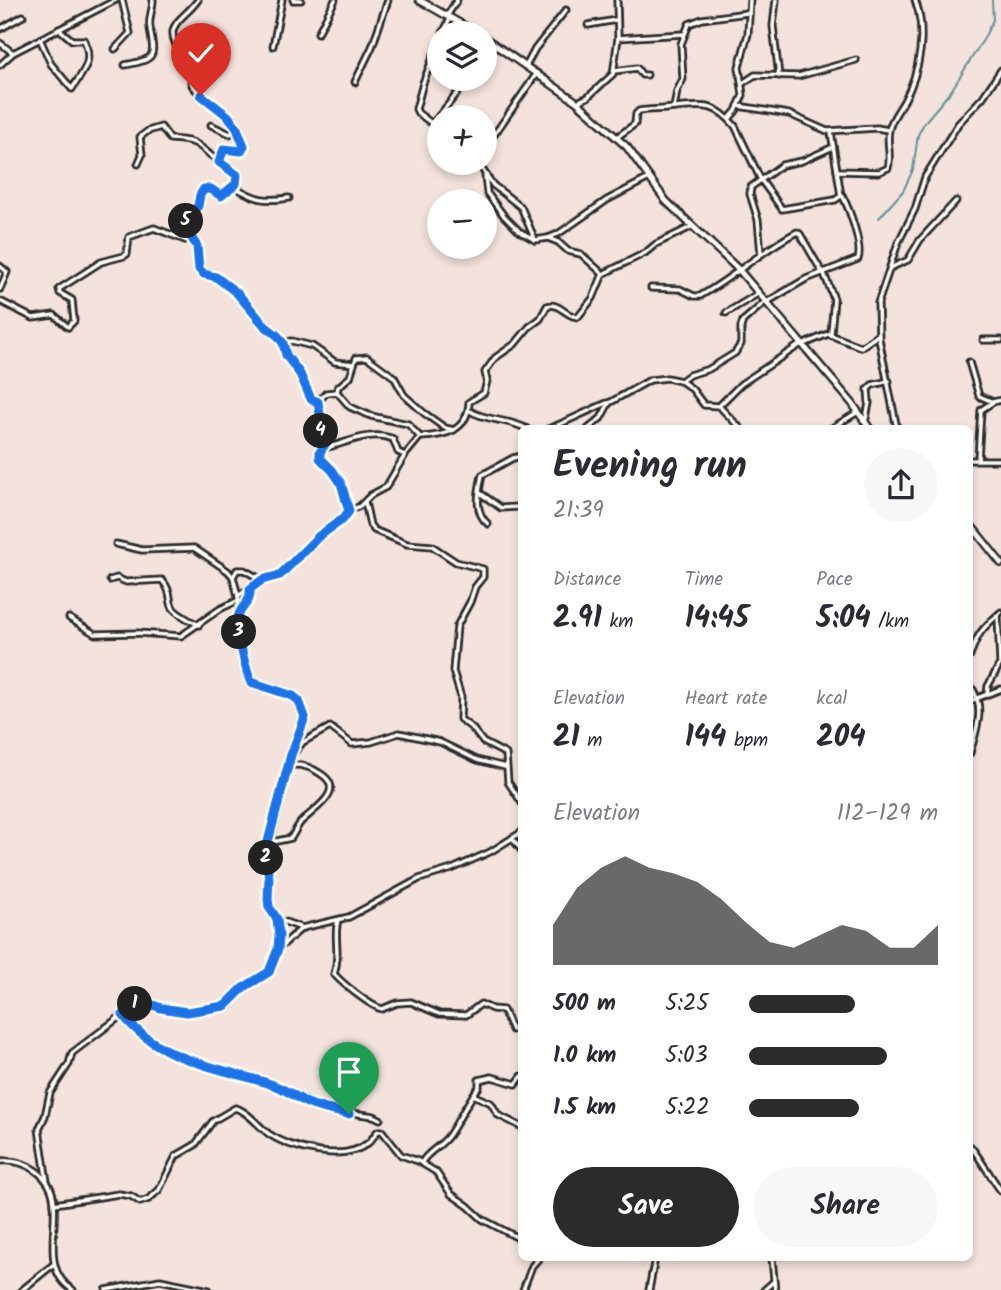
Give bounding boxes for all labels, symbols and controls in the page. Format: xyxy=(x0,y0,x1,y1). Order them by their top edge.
map controls xyxy=(427,21,497,259)
button: layers xyxy=(427,21,497,91)
pin xyxy=(171,23,231,95)
icon: check xyxy=(182,34,220,72)
button: + xyxy=(427,105,497,175)
button: − xyxy=(427,189,497,259)
pin: 5 xyxy=(168,204,204,238)
text: 5 xyxy=(181,205,190,235)
pin: 4 xyxy=(304,414,338,448)
text: 4 xyxy=(315,415,326,445)
text: Evening run xyxy=(553,437,747,497)
button: share xyxy=(864,448,938,522)
text: 21:39 xyxy=(553,493,604,529)
text: Distance xyxy=(553,565,621,595)
text: Time xyxy=(685,565,723,595)
text: Pace xyxy=(816,565,853,595)
text: 2.91 xyxy=(553,595,602,643)
text: 14:45 xyxy=(685,595,749,643)
text: 5:04 xyxy=(816,595,871,643)
text: km xyxy=(602,607,634,637)
text: /km xyxy=(871,607,909,637)
pin: 3 xyxy=(222,614,256,650)
text: 3 xyxy=(233,616,244,646)
text: Elevation xyxy=(553,684,625,714)
text: Heart rate xyxy=(685,684,767,714)
text: kcal xyxy=(816,684,847,714)
text: 21 xyxy=(553,714,580,762)
text: 144 xyxy=(685,714,726,762)
text: 204 xyxy=(816,714,866,762)
text: m xyxy=(580,726,602,756)
text: bpm xyxy=(726,726,768,756)
text: Elevation xyxy=(553,796,640,832)
text: 112–129 m xyxy=(837,796,938,832)
pin: 2 xyxy=(248,840,284,876)
text: 2 xyxy=(260,842,271,872)
pin: 1 xyxy=(118,986,152,1021)
text: 500 m xyxy=(553,986,616,1022)
text: 5:25 xyxy=(665,986,709,1022)
text: 1 xyxy=(132,988,137,1018)
text: 1.0 km xyxy=(553,1038,616,1074)
text: 5:03 xyxy=(665,1038,708,1074)
pin xyxy=(319,1042,379,1114)
icon: arrive xyxy=(330,1053,368,1091)
text: 1.5 km xyxy=(553,1090,616,1126)
text: 5:22 xyxy=(665,1090,710,1126)
button: Save xyxy=(553,1167,739,1247)
button: Share xyxy=(753,1167,938,1247)

